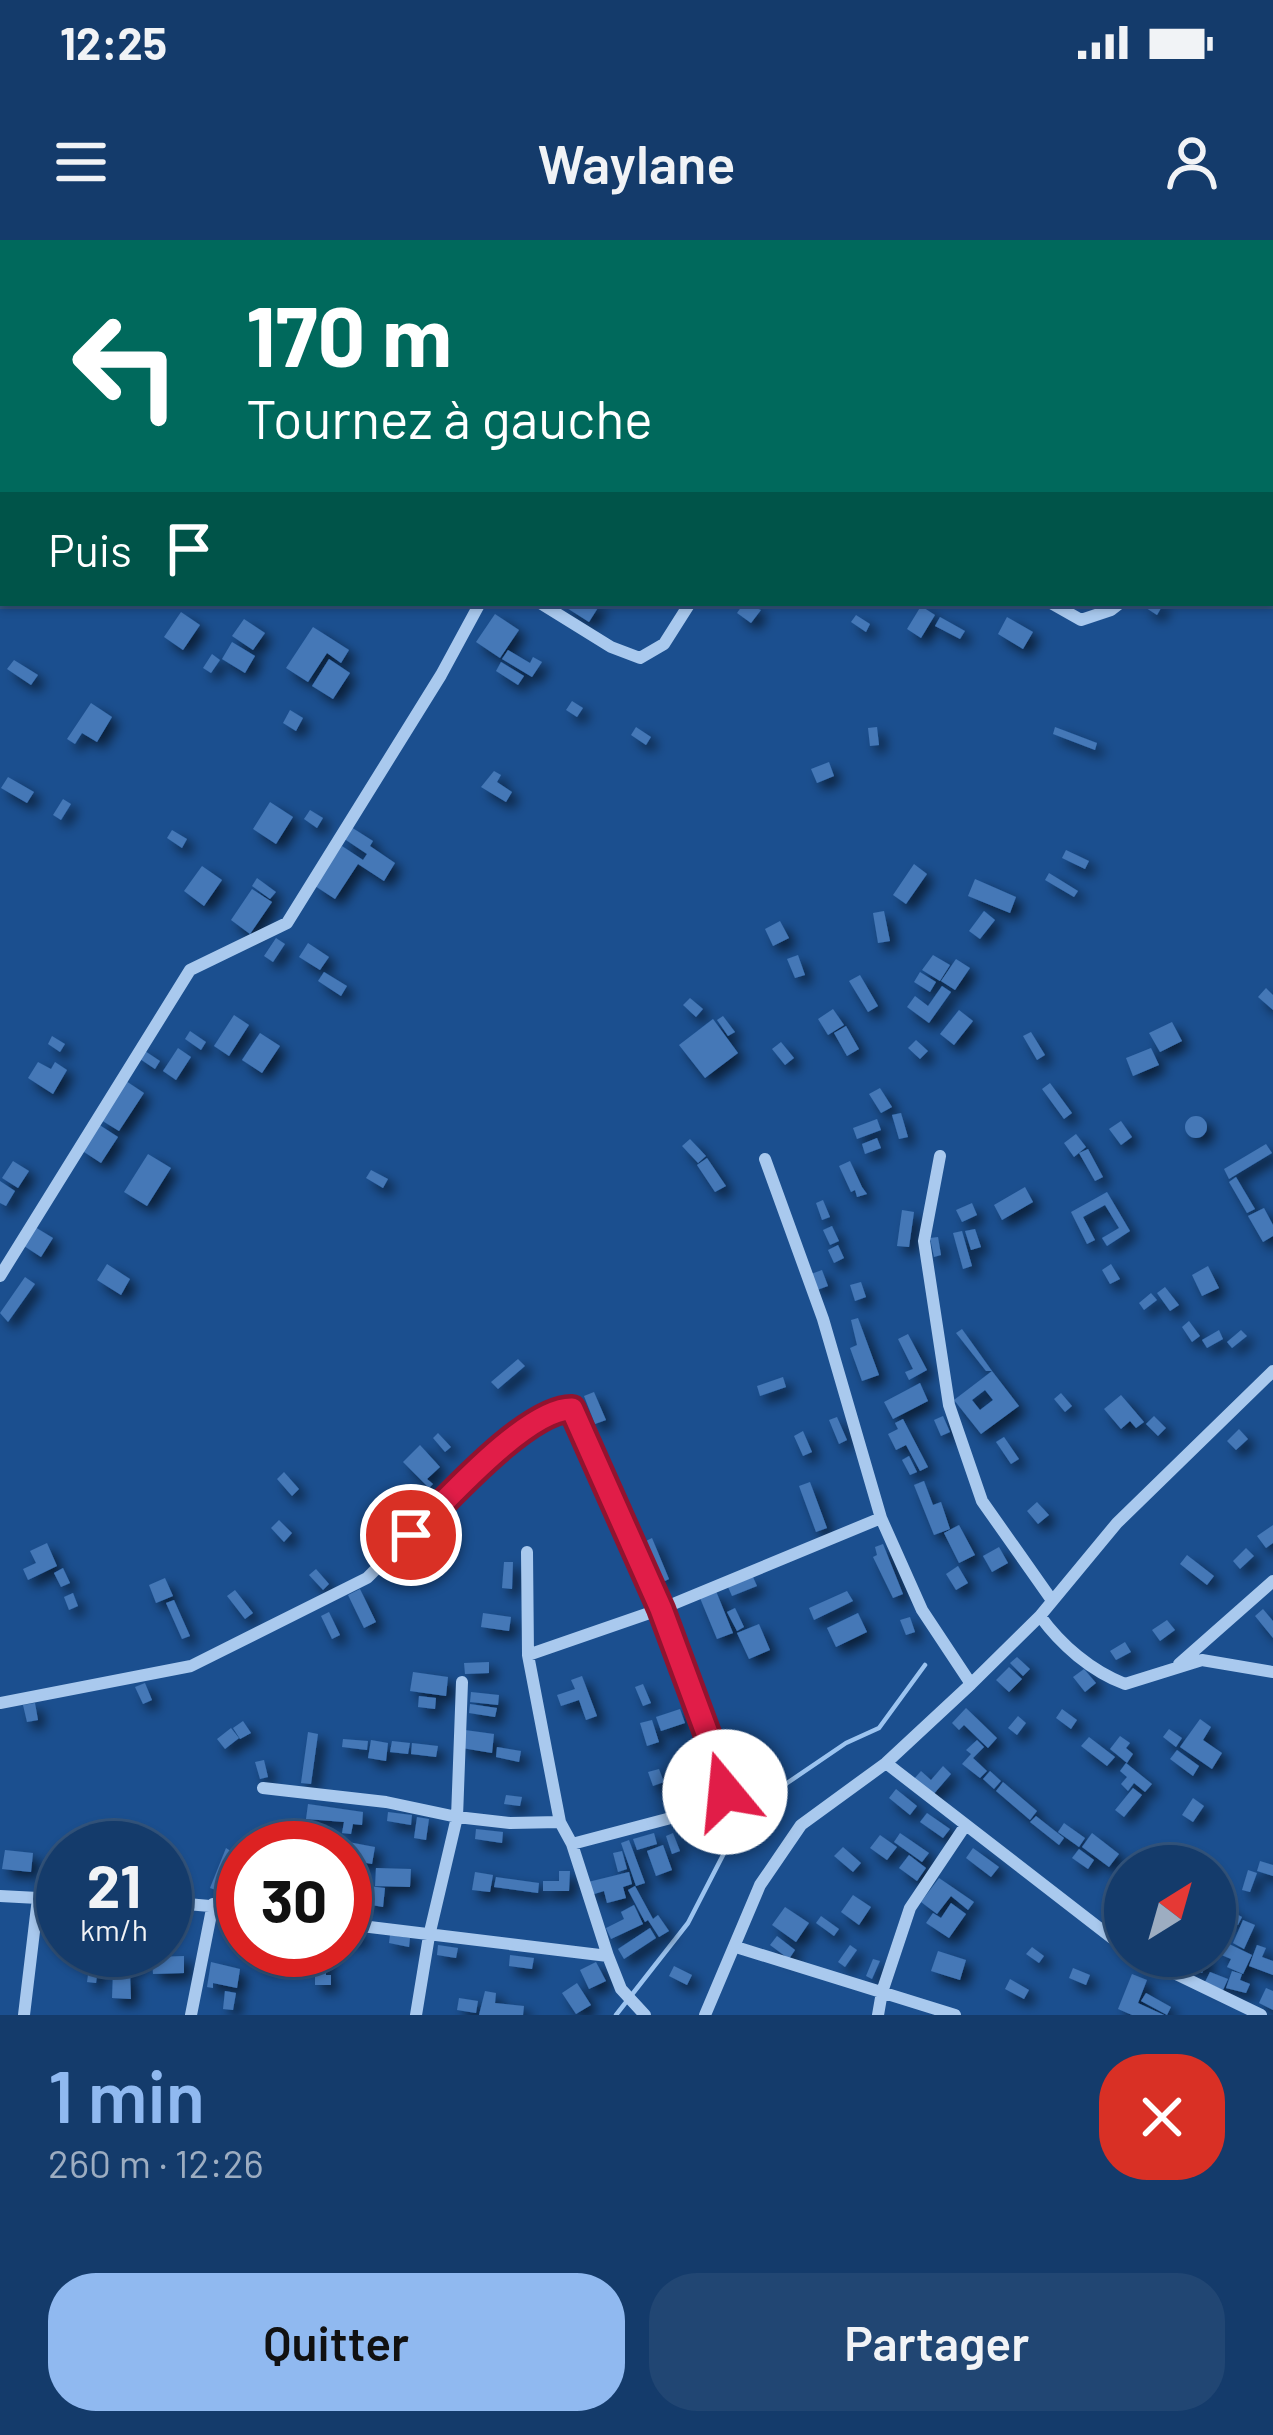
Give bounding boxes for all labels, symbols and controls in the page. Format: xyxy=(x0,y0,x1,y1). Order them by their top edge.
text: 12:25 xyxy=(60,15,167,69)
icon: menu xyxy=(48,129,114,195)
icon: person xyxy=(1159,129,1225,195)
text: Waylane xyxy=(538,130,735,195)
text: 170 m xyxy=(246,283,452,384)
icon: left xyxy=(48,288,204,444)
text: Tournez à gauche xyxy=(246,385,653,450)
icon: arrive xyxy=(156,516,222,582)
text: Puis xyxy=(48,522,132,576)
pin xyxy=(360,1484,462,1586)
icon: arrive xyxy=(378,1502,444,1568)
position arrow xyxy=(662,1729,788,1855)
speed limit sign: 30 xyxy=(216,1821,372,1977)
north arrow xyxy=(1104,1845,1236,1977)
map controls xyxy=(1104,1845,1236,1977)
text: 21 xyxy=(87,1848,141,1920)
text: km/h xyxy=(80,1911,148,1947)
text: 1 min xyxy=(48,2051,205,2137)
button: close xyxy=(1099,2054,1225,2180)
text: 260 m · 12:26 xyxy=(48,2139,264,2186)
button: Quitter xyxy=(48,2273,625,2411)
button: Partager xyxy=(649,2273,1225,2411)

